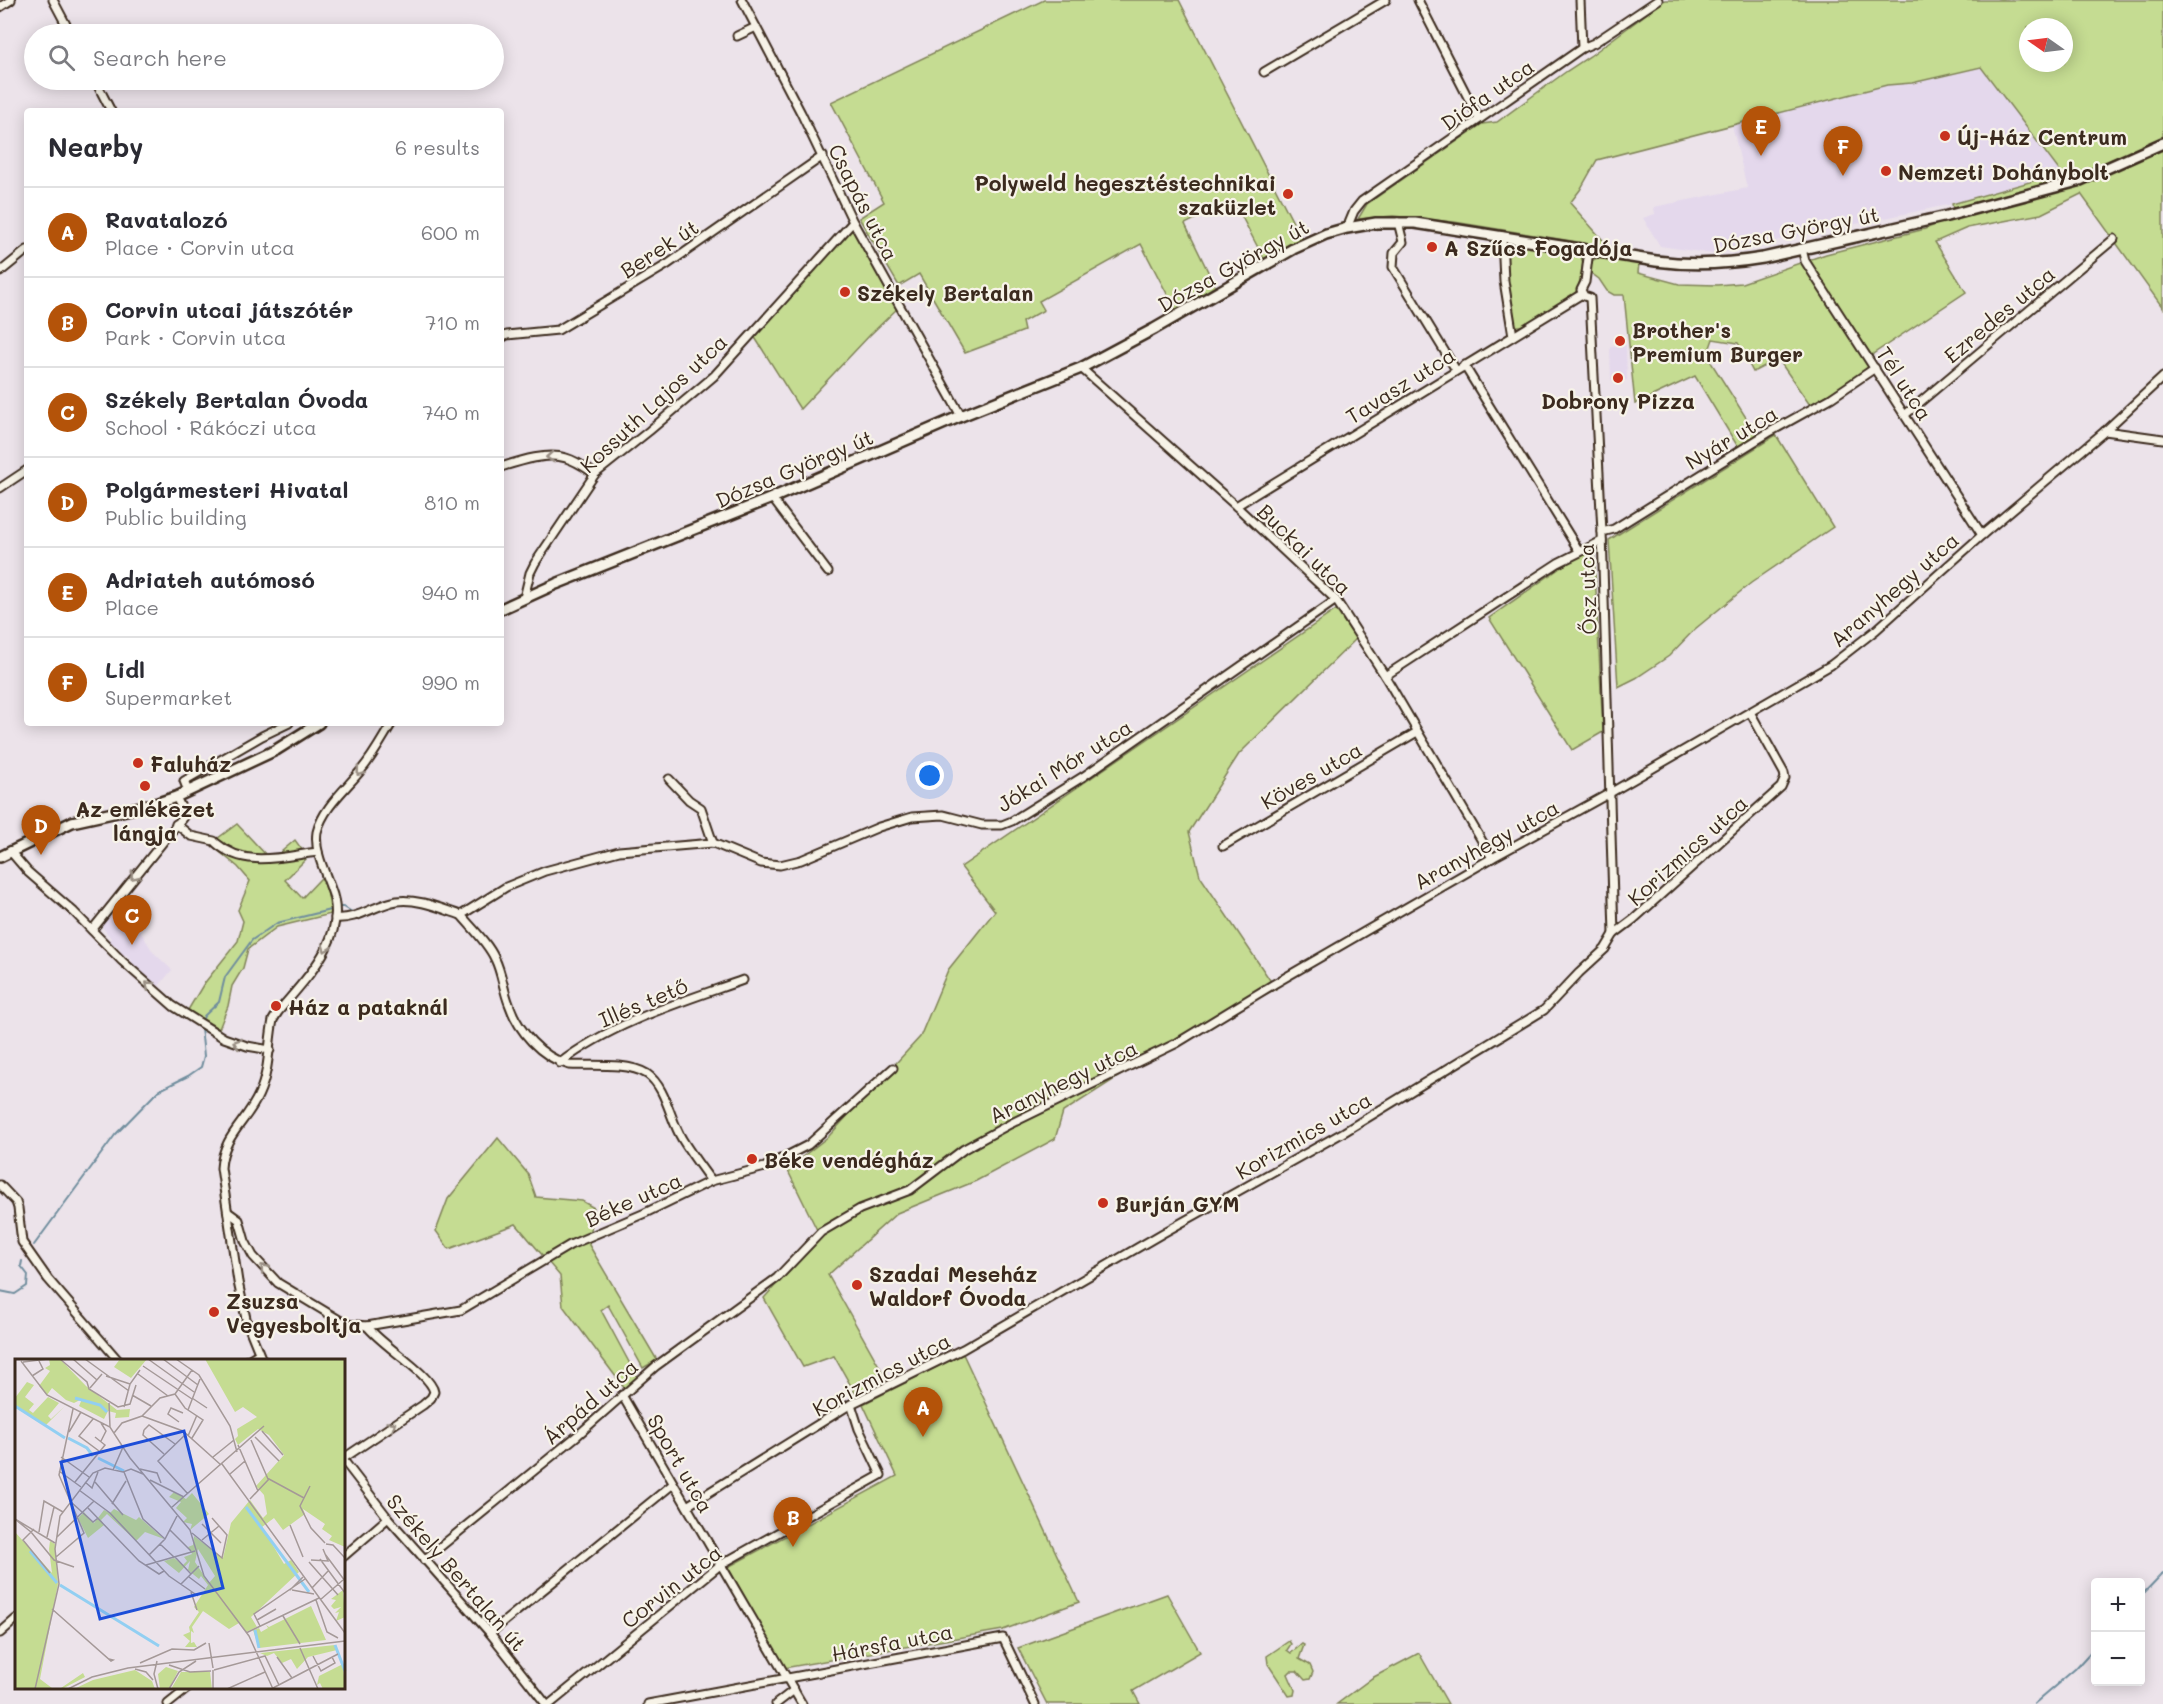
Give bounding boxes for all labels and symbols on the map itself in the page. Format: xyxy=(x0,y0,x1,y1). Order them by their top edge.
north arrow xyxy=(2019,18,2073,72)
street label: Diófa utca xyxy=(1435,52,1539,136)
pin: E xyxy=(1742,106,1780,156)
place label: Új-Ház Centrum xyxy=(1957,123,2127,150)
pin: F xyxy=(1824,126,1862,176)
marker: Új-Ház Centrum xyxy=(1938,129,1952,143)
street label: Csapás utca xyxy=(823,139,905,265)
place label: Nemzeti Dohánybolt xyxy=(1898,158,2109,186)
marker: Nemzeti Dohánybolt xyxy=(1879,164,1893,178)
place label: Polyweld hegesztéstechnikai szaküzlet xyxy=(975,169,1276,220)
marker: Polyweld hegesztéstechnikai szaküzlet xyxy=(1281,187,1295,201)
street label: Dózsa György út xyxy=(1711,200,1881,258)
street label: Dózsa György út xyxy=(1153,212,1313,318)
street label: Berek út xyxy=(615,213,703,283)
place label: A Szűcs Fogadója xyxy=(1444,234,1632,261)
marker: A Szűcs Fogadója xyxy=(1425,240,1439,254)
street label: Ezredes utca xyxy=(1938,260,2060,368)
place label: Székely Bertalan xyxy=(857,279,1033,307)
marker: Székely Bertalan xyxy=(838,285,852,299)
place label: Brother's Premium Burger xyxy=(1632,316,1803,367)
street label: Kossuth Lajos utca xyxy=(574,328,732,478)
marker: Brother's Premium Burger xyxy=(1613,334,1627,348)
street label: Tavasz utca xyxy=(1340,341,1460,429)
street label: Tél utca xyxy=(1871,341,1939,425)
marker: Dobrony Pizza xyxy=(1611,371,1625,385)
place label: Dobrony Pizza xyxy=(1541,387,1695,415)
street label: Nyár utca xyxy=(1680,399,1782,475)
street label: Dózsa György út xyxy=(711,423,877,513)
one-way arrow xyxy=(545,450,554,463)
street label: Buckai utca xyxy=(1252,497,1358,601)
street label: Aranyhegy utca xyxy=(1824,526,1964,652)
street label: Ősz utca xyxy=(1572,543,1602,635)
street label: Jókai Mór utca xyxy=(992,713,1136,817)
street label: Köves utca xyxy=(1256,735,1366,815)
place label: Faluház xyxy=(150,750,231,777)
marker: Faluház xyxy=(131,756,145,770)
your location xyxy=(915,761,944,790)
one-way arrow xyxy=(356,765,367,776)
marker: Az emlékezet lángja xyxy=(138,779,152,793)
street label: Korizmics utca xyxy=(1621,789,1753,911)
street label: Aranyhegy utca xyxy=(1409,793,1563,895)
place label: Az emlékezet lángja xyxy=(76,795,214,846)
pin: D xyxy=(22,806,60,855)
one-way arrow xyxy=(130,869,141,880)
pin: C xyxy=(112,896,152,945)
one-way arrow xyxy=(320,942,333,953)
street label: Illés tető xyxy=(594,971,692,1033)
one-way arrow xyxy=(145,981,155,992)
place label: Ház a pataknál xyxy=(288,993,448,1020)
marker: Ház a pataknál xyxy=(269,999,283,1013)
street label: Aranyhegy utca xyxy=(984,1033,1142,1129)
one-way arrow xyxy=(233,1037,243,1050)
street label: Korizmics utca xyxy=(1230,1085,1376,1185)
place label: Béke vendégház xyxy=(764,1146,934,1173)
marker: Béke vendégház xyxy=(745,1152,759,1166)
street label: Béke utca xyxy=(580,1166,686,1232)
place label: Burján GYM xyxy=(1115,1190,1239,1217)
marker: Burján GYM xyxy=(1096,1196,1110,1210)
place label: Szadai Meseház Waldorf Óvoda xyxy=(869,1260,1037,1311)
one-way arrow xyxy=(260,1264,271,1275)
marker: Szadai Meseház Waldorf Óvoda xyxy=(850,1278,864,1292)
place label: Zsuzsa Vegyesboltja xyxy=(226,1287,361,1339)
marker: Zsuzsa Vegyesboltja xyxy=(207,1305,221,1319)
street label: Korizmics utca xyxy=(807,1326,955,1422)
street label: Árpád utca xyxy=(537,1352,643,1450)
inset map xyxy=(15,1359,345,1689)
pin: A xyxy=(904,1388,942,1437)
street label: Sport utca xyxy=(642,1409,720,1517)
one-way arrow xyxy=(385,1421,396,1432)
street label: Székely Bertalan út xyxy=(381,1488,533,1656)
pin: B xyxy=(774,1498,812,1547)
street label: Corvin utca xyxy=(615,1538,727,1634)
street label: Hársfa utca xyxy=(829,1617,955,1667)

